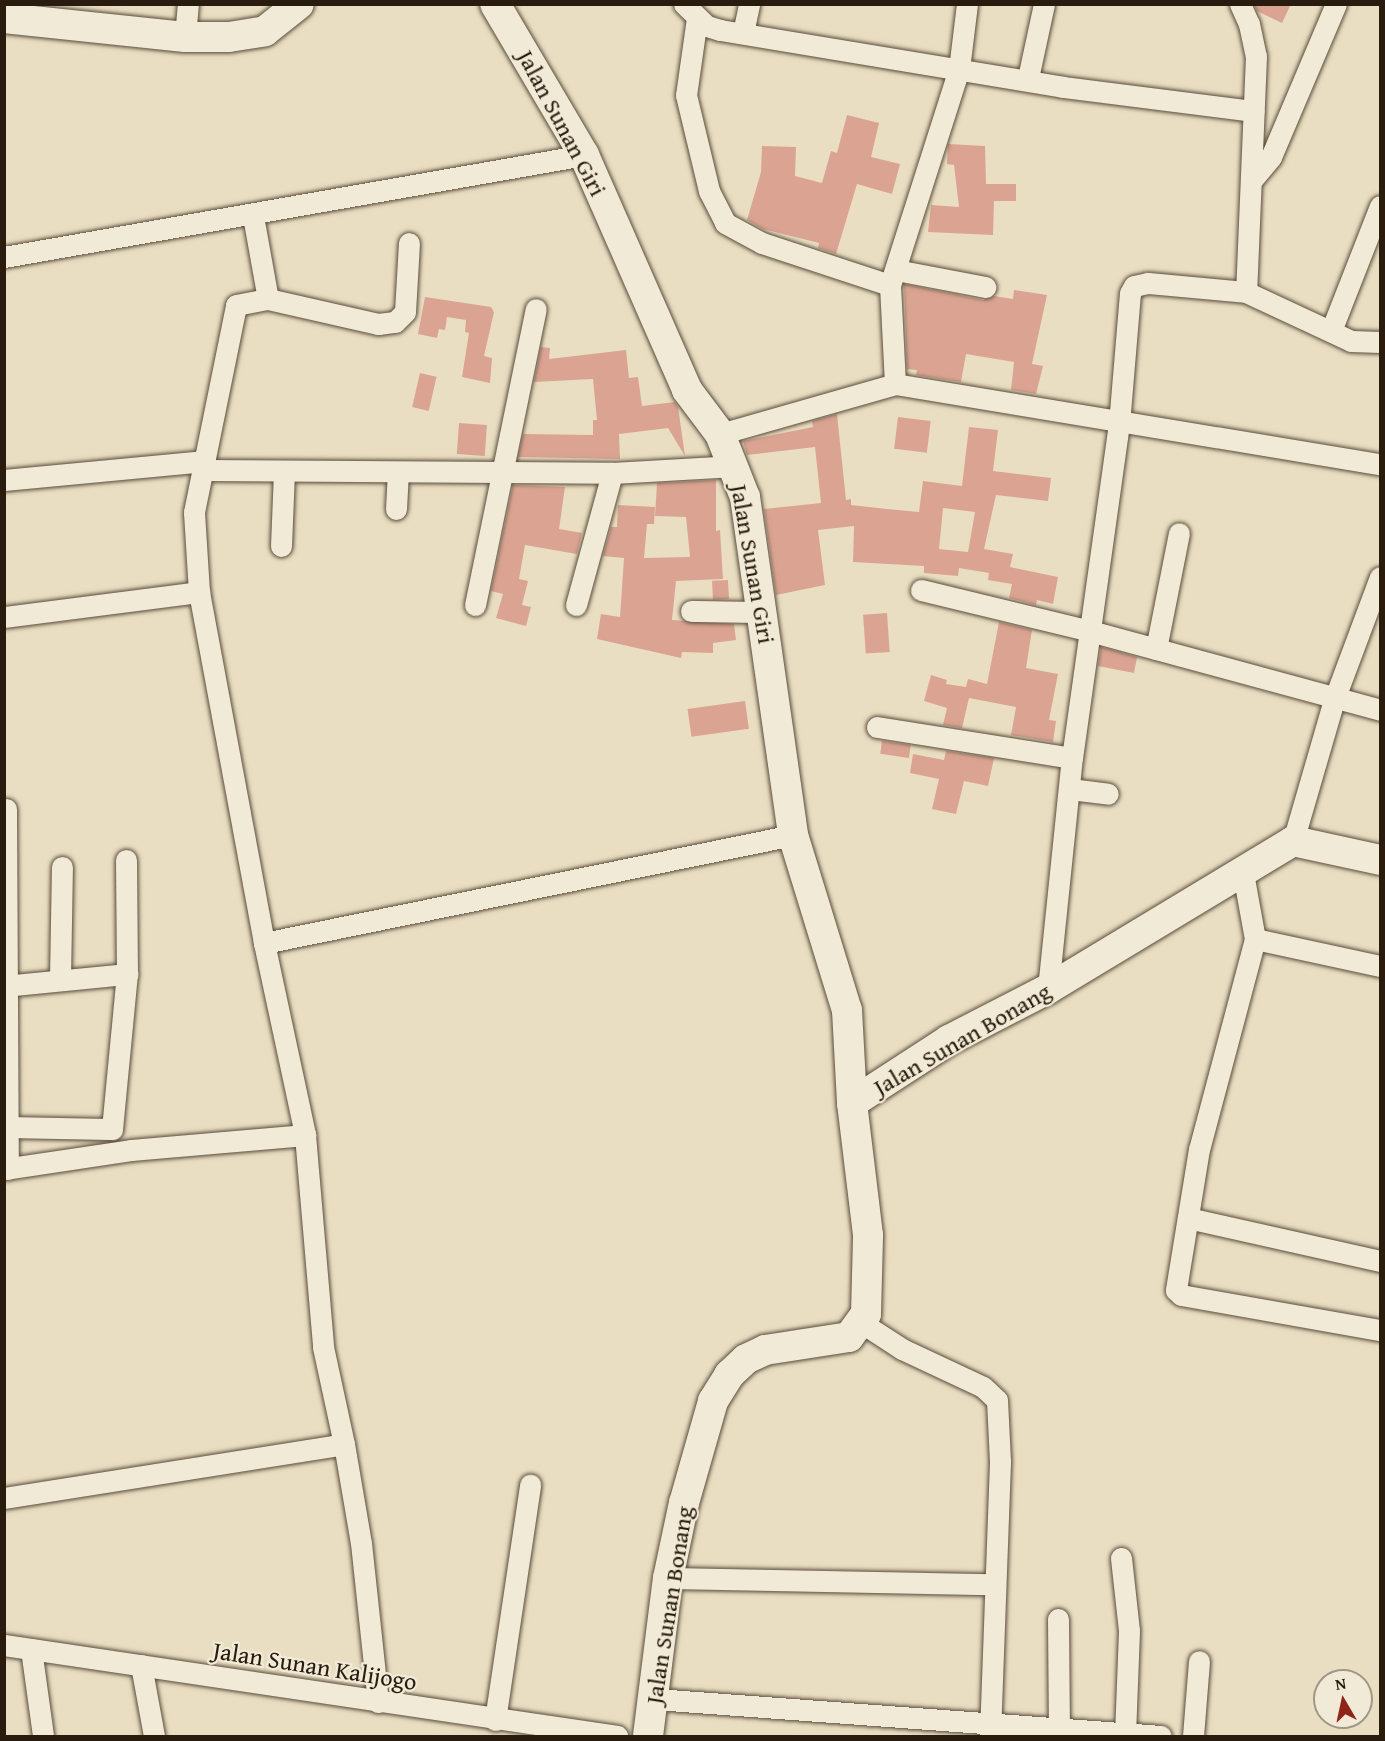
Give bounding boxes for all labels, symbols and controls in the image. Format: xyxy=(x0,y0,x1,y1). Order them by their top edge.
street label: Jalan Sunan Giri xyxy=(511,45,613,201)
street label: Jalan Sunan Giri xyxy=(725,482,781,646)
street label: Jalan Sunan Bonang xyxy=(868,976,1056,1102)
street label: Jalan Sunan Bonang xyxy=(639,1504,699,1706)
street label: Jalan Sunan Kalijogo xyxy=(211,1636,419,1696)
north arrow xyxy=(1313,1669,1373,1729)
text: N xyxy=(1333,1671,1348,1696)

